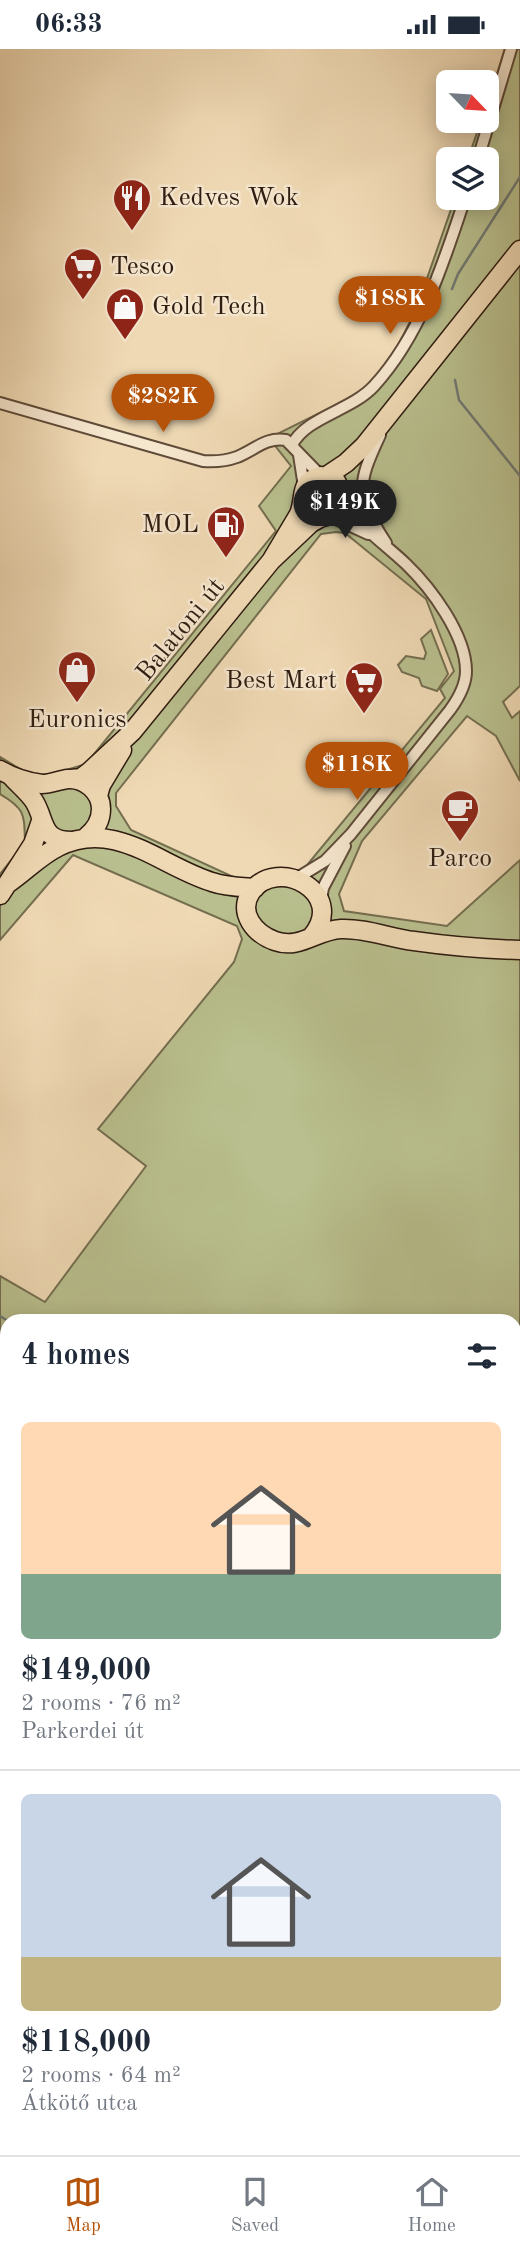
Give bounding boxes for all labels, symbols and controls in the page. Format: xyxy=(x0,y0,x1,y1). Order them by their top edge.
text: 06:33 xyxy=(35,12,103,38)
north arrow xyxy=(436,70,499,133)
map controls xyxy=(436,70,499,210)
button: layers xyxy=(436,147,499,210)
restaurant icon: Kedves Wok xyxy=(111,177,153,232)
place label: Kedves Wok xyxy=(159,185,299,211)
supermarket icon: Tesco xyxy=(62,246,104,301)
place label: Tesco xyxy=(110,254,174,280)
pin: $188K xyxy=(341,277,439,336)
shop icon: Gold Tech xyxy=(104,286,146,341)
text: $188K xyxy=(354,287,426,310)
place label: Gold Tech xyxy=(152,294,266,320)
pin: $282K xyxy=(114,375,212,434)
text: $282K xyxy=(127,385,199,408)
pin: $149K xyxy=(296,481,394,540)
text: $149K xyxy=(309,491,381,514)
fuel station icon: MOL xyxy=(205,504,247,559)
place label: MOL xyxy=(142,512,199,538)
street label: Balatoni út xyxy=(132,574,230,686)
shop icon: Euronics xyxy=(56,649,98,704)
supermarket icon: Best Mart xyxy=(343,660,385,715)
place label: Best Mart xyxy=(225,668,337,694)
place label: Euronics xyxy=(27,707,127,733)
pin: $118K xyxy=(308,743,406,802)
text: $118K xyxy=(321,753,393,776)
cafe icon: Parco xyxy=(439,788,481,843)
place label: Parco xyxy=(428,846,492,872)
icon: filters xyxy=(463,1337,501,1375)
text: 4 homes xyxy=(21,1341,130,1371)
icon: home xyxy=(198,1467,324,1593)
text: $149,000 xyxy=(21,1656,151,1686)
text: 2 rooms · 76 m² xyxy=(21,1692,181,1715)
text: Parkerdei út xyxy=(21,1720,144,1743)
icon: home xyxy=(198,1839,324,1965)
text: $118,000 xyxy=(21,2028,151,2058)
text: 2 rooms · 64 m² xyxy=(21,2064,181,2087)
text: Átkötő utca xyxy=(21,2092,138,2115)
tab: Map xyxy=(64,2173,102,2238)
tab: Saved xyxy=(231,2173,279,2238)
tab: Home xyxy=(408,2173,456,2238)

